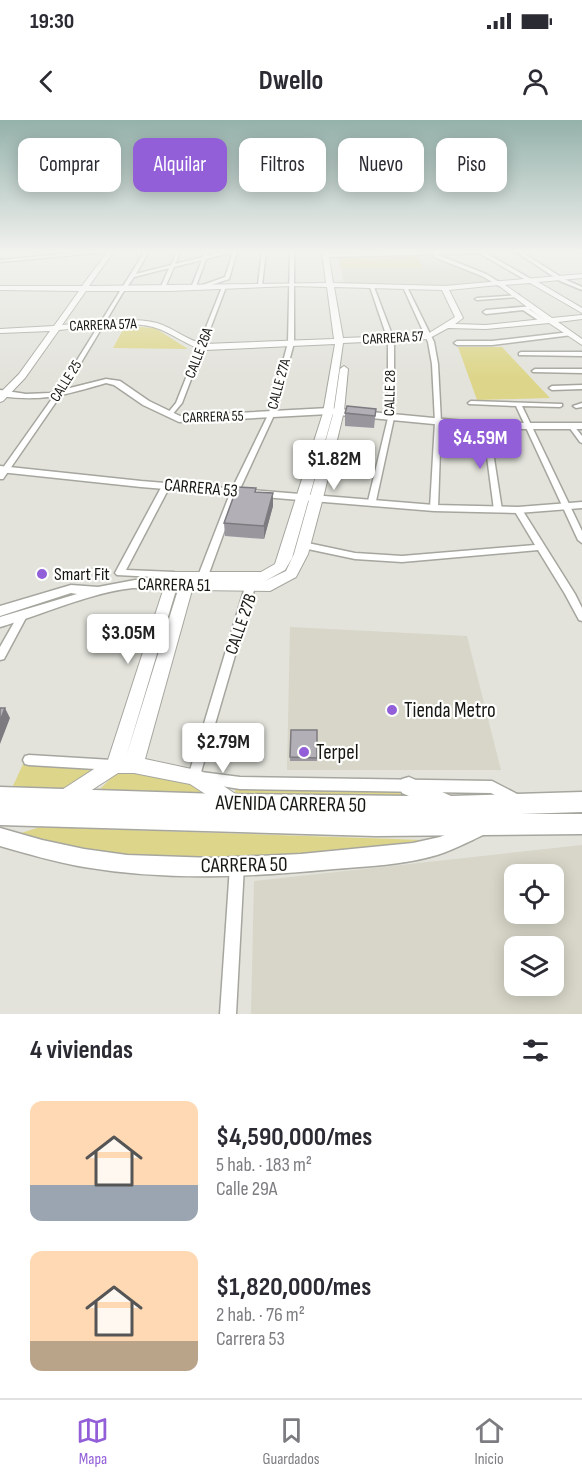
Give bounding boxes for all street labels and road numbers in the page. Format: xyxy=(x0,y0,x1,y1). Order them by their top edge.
street label: CARRERA 57A xyxy=(69,314,138,336)
street label: CALLE 26A xyxy=(181,325,217,381)
street label: CARRERA 57 xyxy=(362,327,424,349)
street label: CALLE 27A xyxy=(263,356,295,411)
street label: CALLE 25 xyxy=(46,357,86,405)
street label: CALLE 28 xyxy=(380,370,400,416)
street label: CARRERA 55 xyxy=(182,406,244,428)
street label: CARRERA 53 xyxy=(163,474,239,502)
street label: CARRERA 51 xyxy=(137,574,211,596)
street label: CALLE 27B xyxy=(221,591,261,657)
street label: AVENIDA CARRERA 50 xyxy=(214,790,367,818)
street label: CARRERA 50 xyxy=(200,852,288,878)

